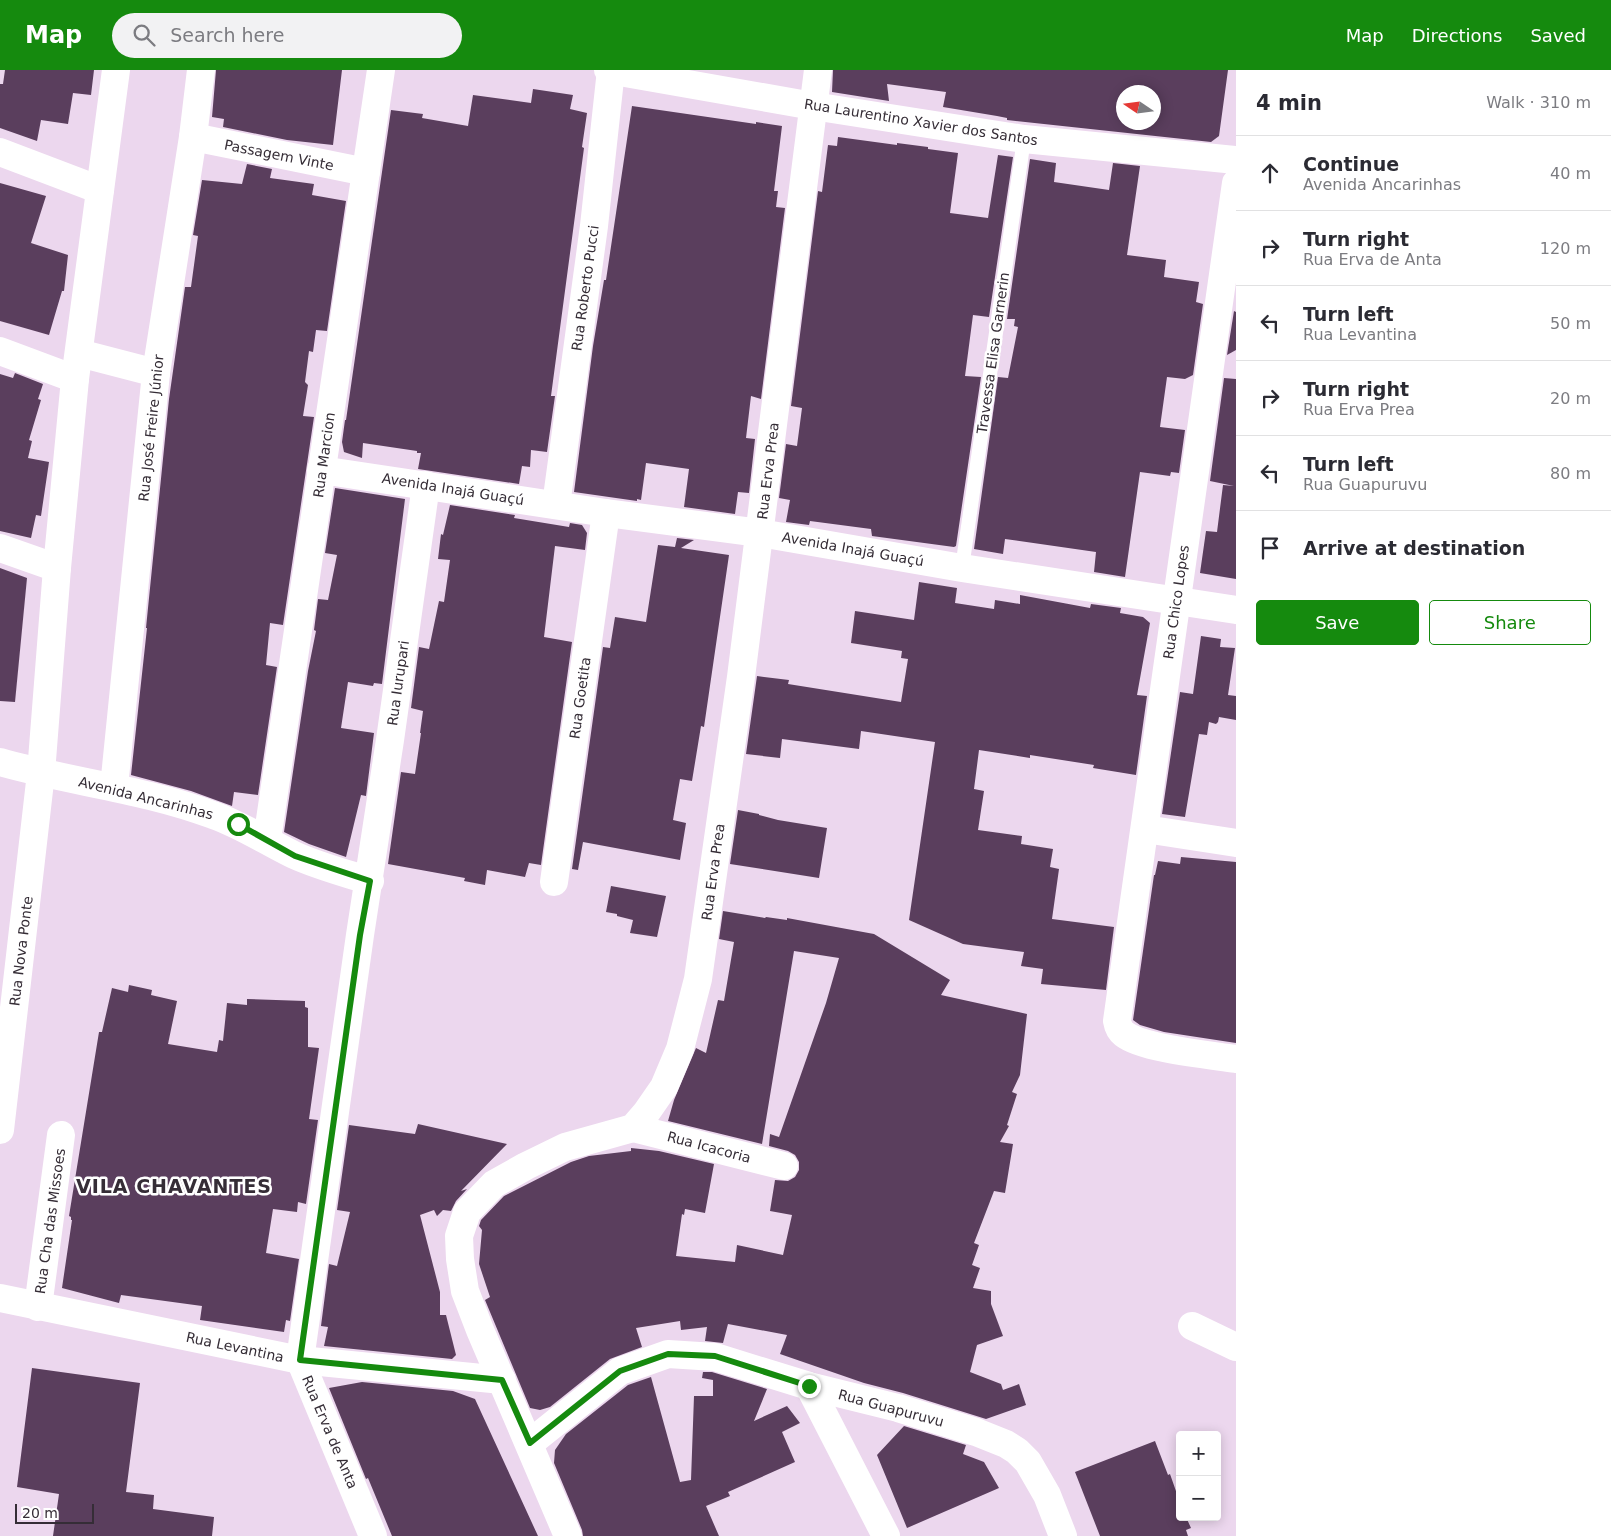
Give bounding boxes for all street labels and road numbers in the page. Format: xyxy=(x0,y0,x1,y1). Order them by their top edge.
street label: Rua Laurentino Xavier dos Santos xyxy=(803,96,1039,148)
street label: Passagem Vinte xyxy=(223,137,335,173)
street label: Rua Roberto Pucci xyxy=(568,224,602,352)
street label: Travessa Elisa Garnerin xyxy=(974,271,1012,436)
street label: Rua José Freire Júnior xyxy=(135,354,167,502)
street label: Rua Marcion xyxy=(310,411,338,499)
street label: Rua Erva Prea xyxy=(754,422,782,520)
street label: Avenida Inajá Guaçú xyxy=(381,470,525,508)
street label: Avenida Inajá Guaçú xyxy=(781,529,925,569)
street label: Rua Chico Lopes xyxy=(1160,544,1192,660)
street label: Rua Iurupari xyxy=(384,639,412,727)
street label: Rua Goetita xyxy=(566,656,594,740)
street label: Avenida Ancarinhas xyxy=(77,774,215,822)
street label: Rua Erva Prea xyxy=(698,822,728,922)
street label: Rua Nova Ponte xyxy=(6,895,36,1007)
street label: Rua Icacoria xyxy=(665,1128,753,1166)
street label: Rua Cha das Missoes xyxy=(32,1147,68,1295)
street label: Rua Levantina xyxy=(185,1329,285,1365)
street label: Rua Erva de Anta xyxy=(299,1373,361,1491)
street label: Rua Guapuruvu xyxy=(836,1386,946,1430)

